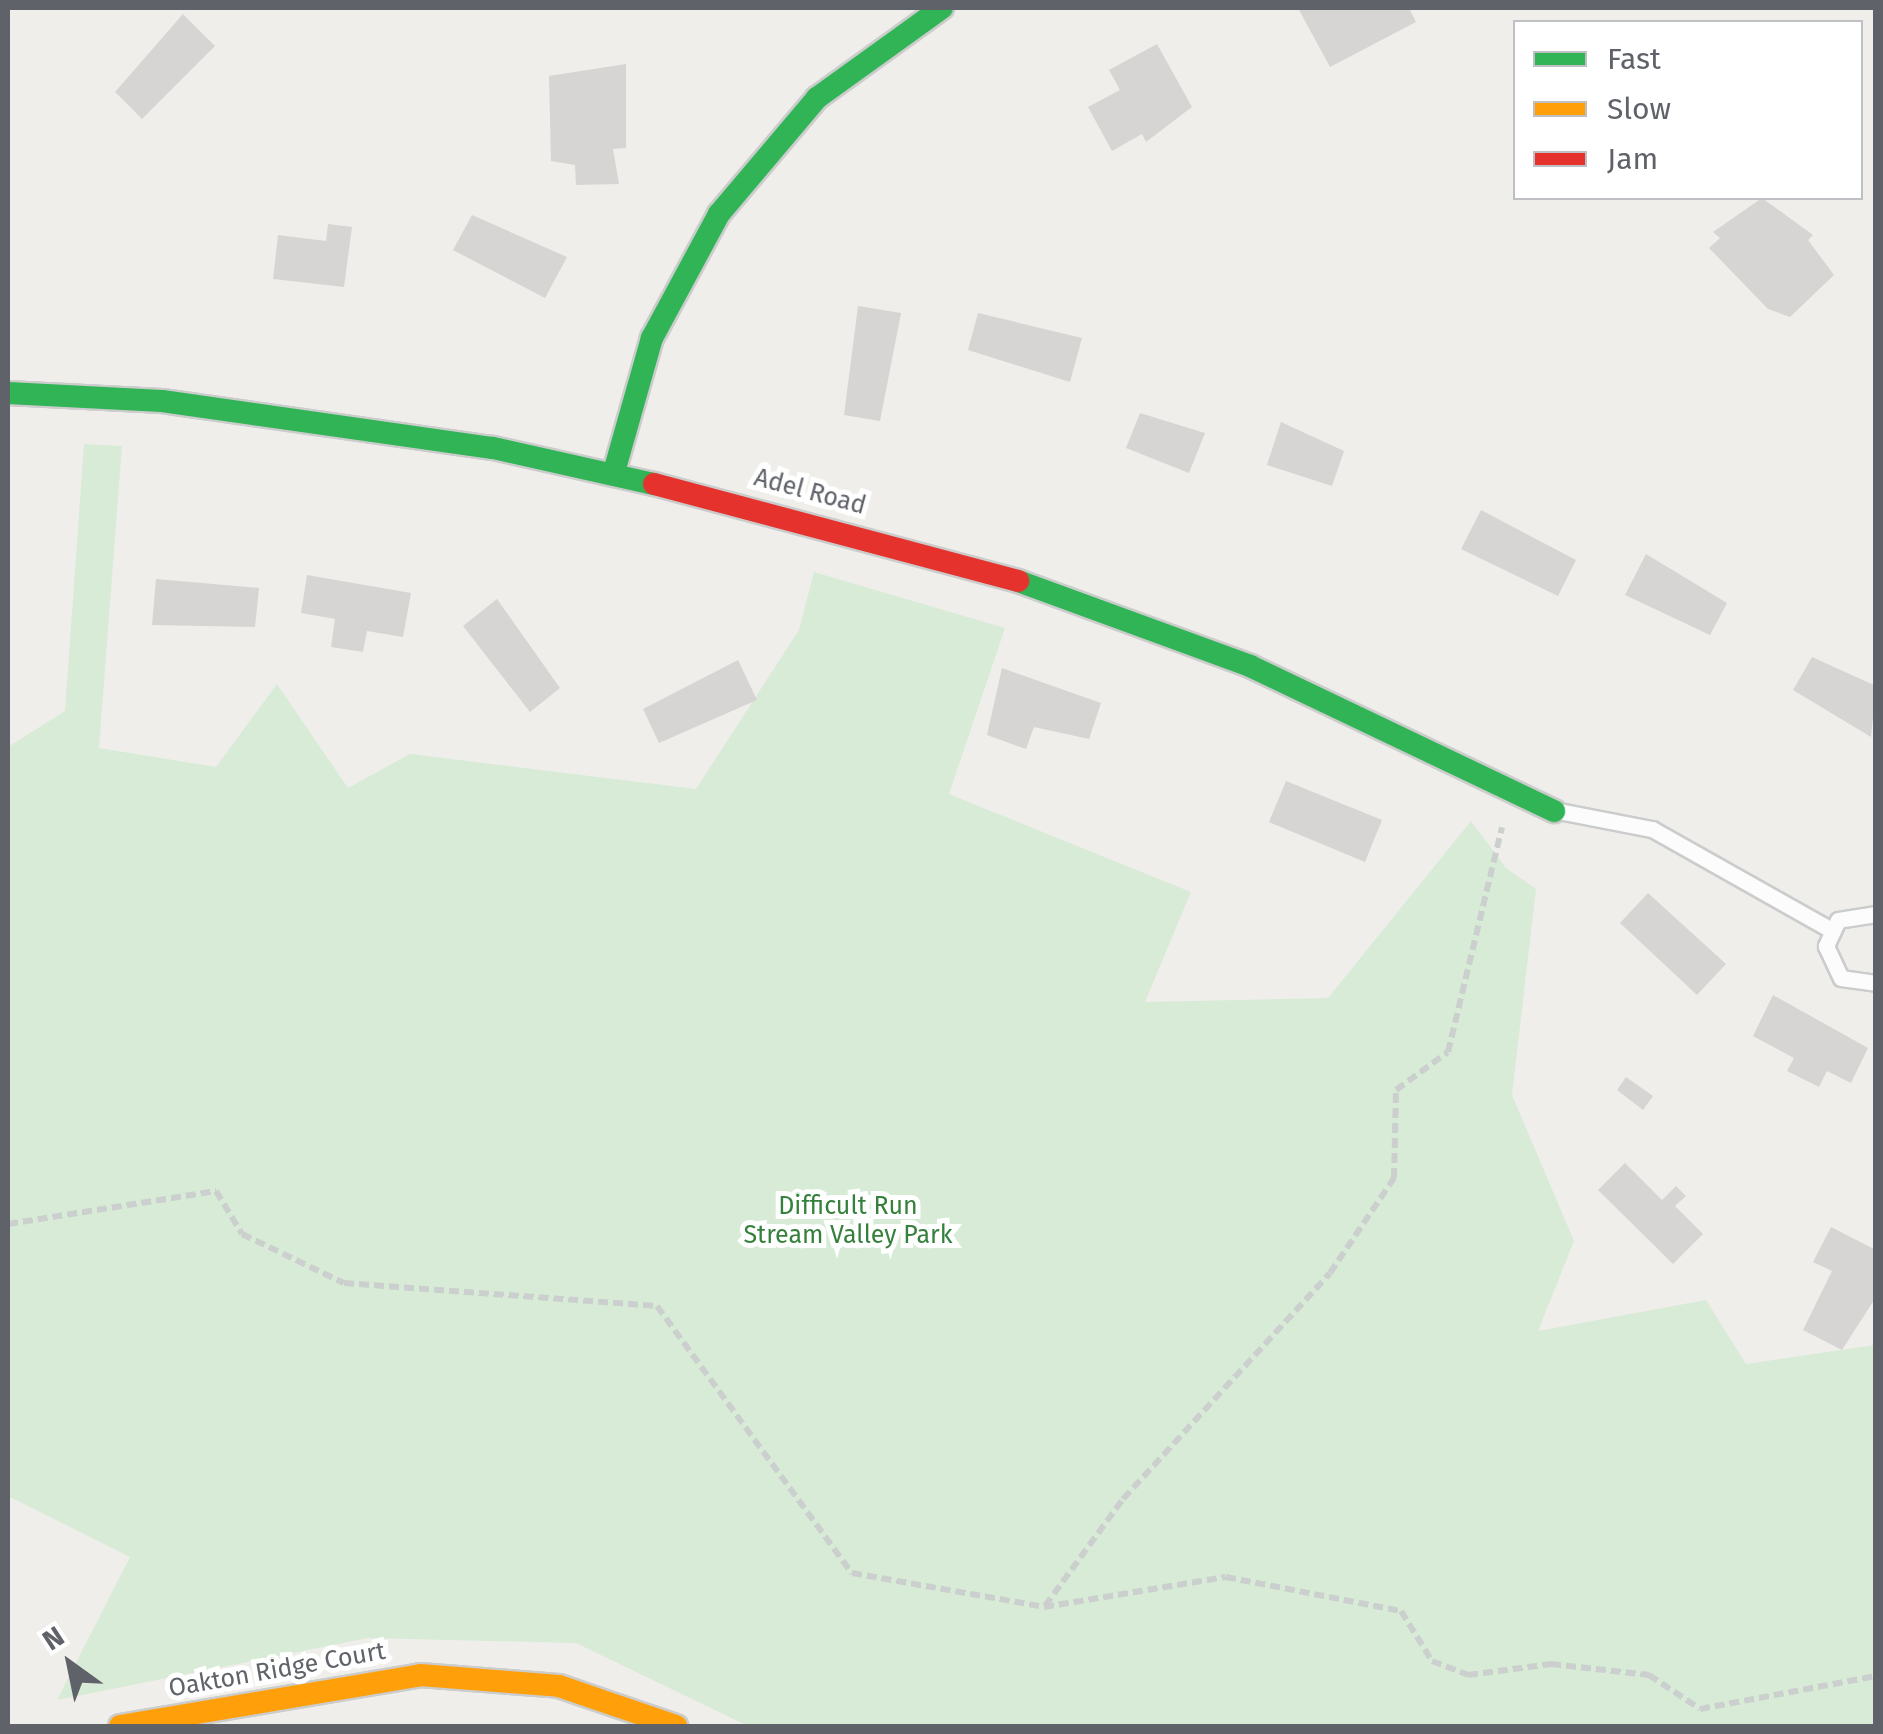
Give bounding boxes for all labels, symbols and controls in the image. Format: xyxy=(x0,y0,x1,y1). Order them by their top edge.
legend xyxy=(1513,20,1863,200)
text: Fast xyxy=(1607,41,1661,77)
text: Slow xyxy=(1607,91,1671,127)
text: Jam xyxy=(1607,141,1658,177)
street label: Adel Road xyxy=(751,463,869,521)
park label: Difficult Run Stream Valley Park xyxy=(744,1192,952,1251)
north arrow xyxy=(20,1614,120,1714)
text: N xyxy=(37,1620,70,1657)
street label: Oakton Ridge Court xyxy=(166,1636,388,1704)

